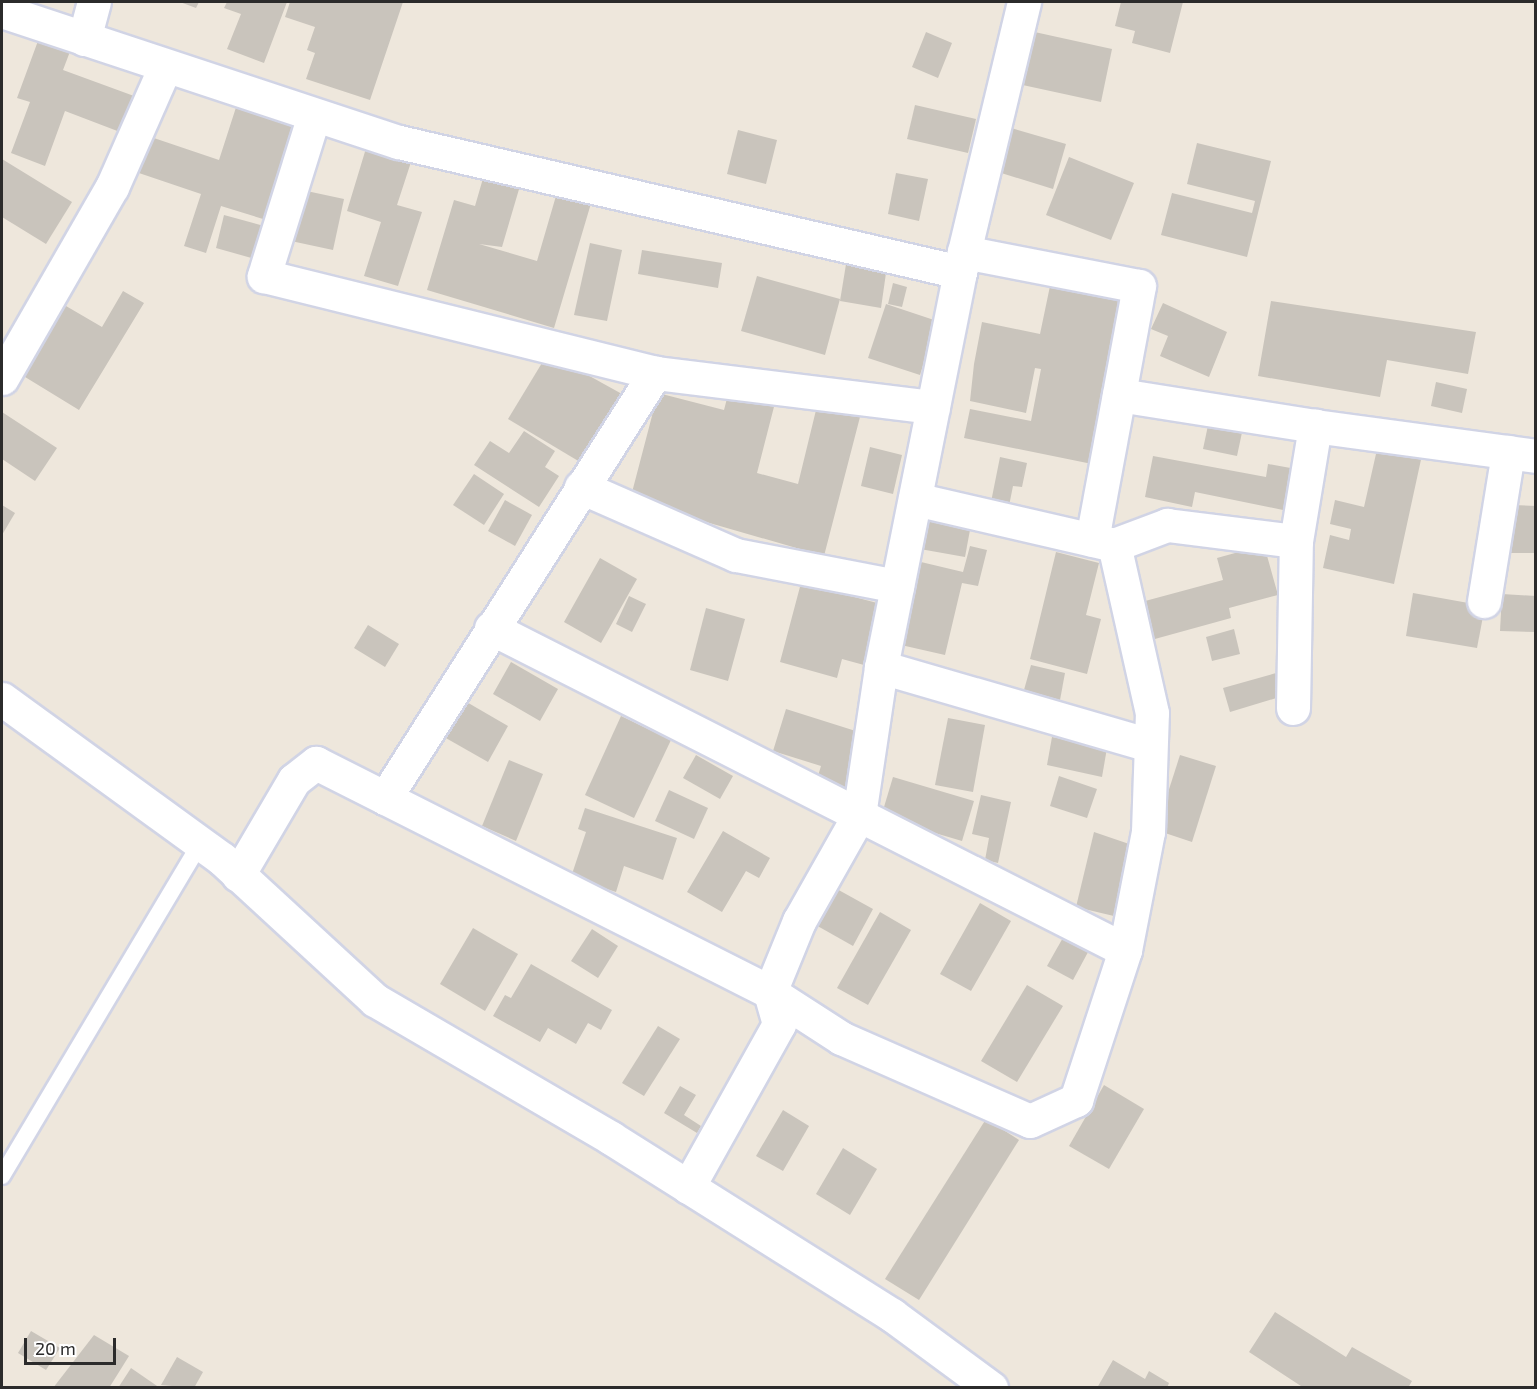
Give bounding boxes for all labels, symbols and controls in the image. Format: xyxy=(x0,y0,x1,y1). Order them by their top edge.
scale bar xyxy=(27,1326,118,1364)
text: 20 m xyxy=(35,1337,76,1359)

